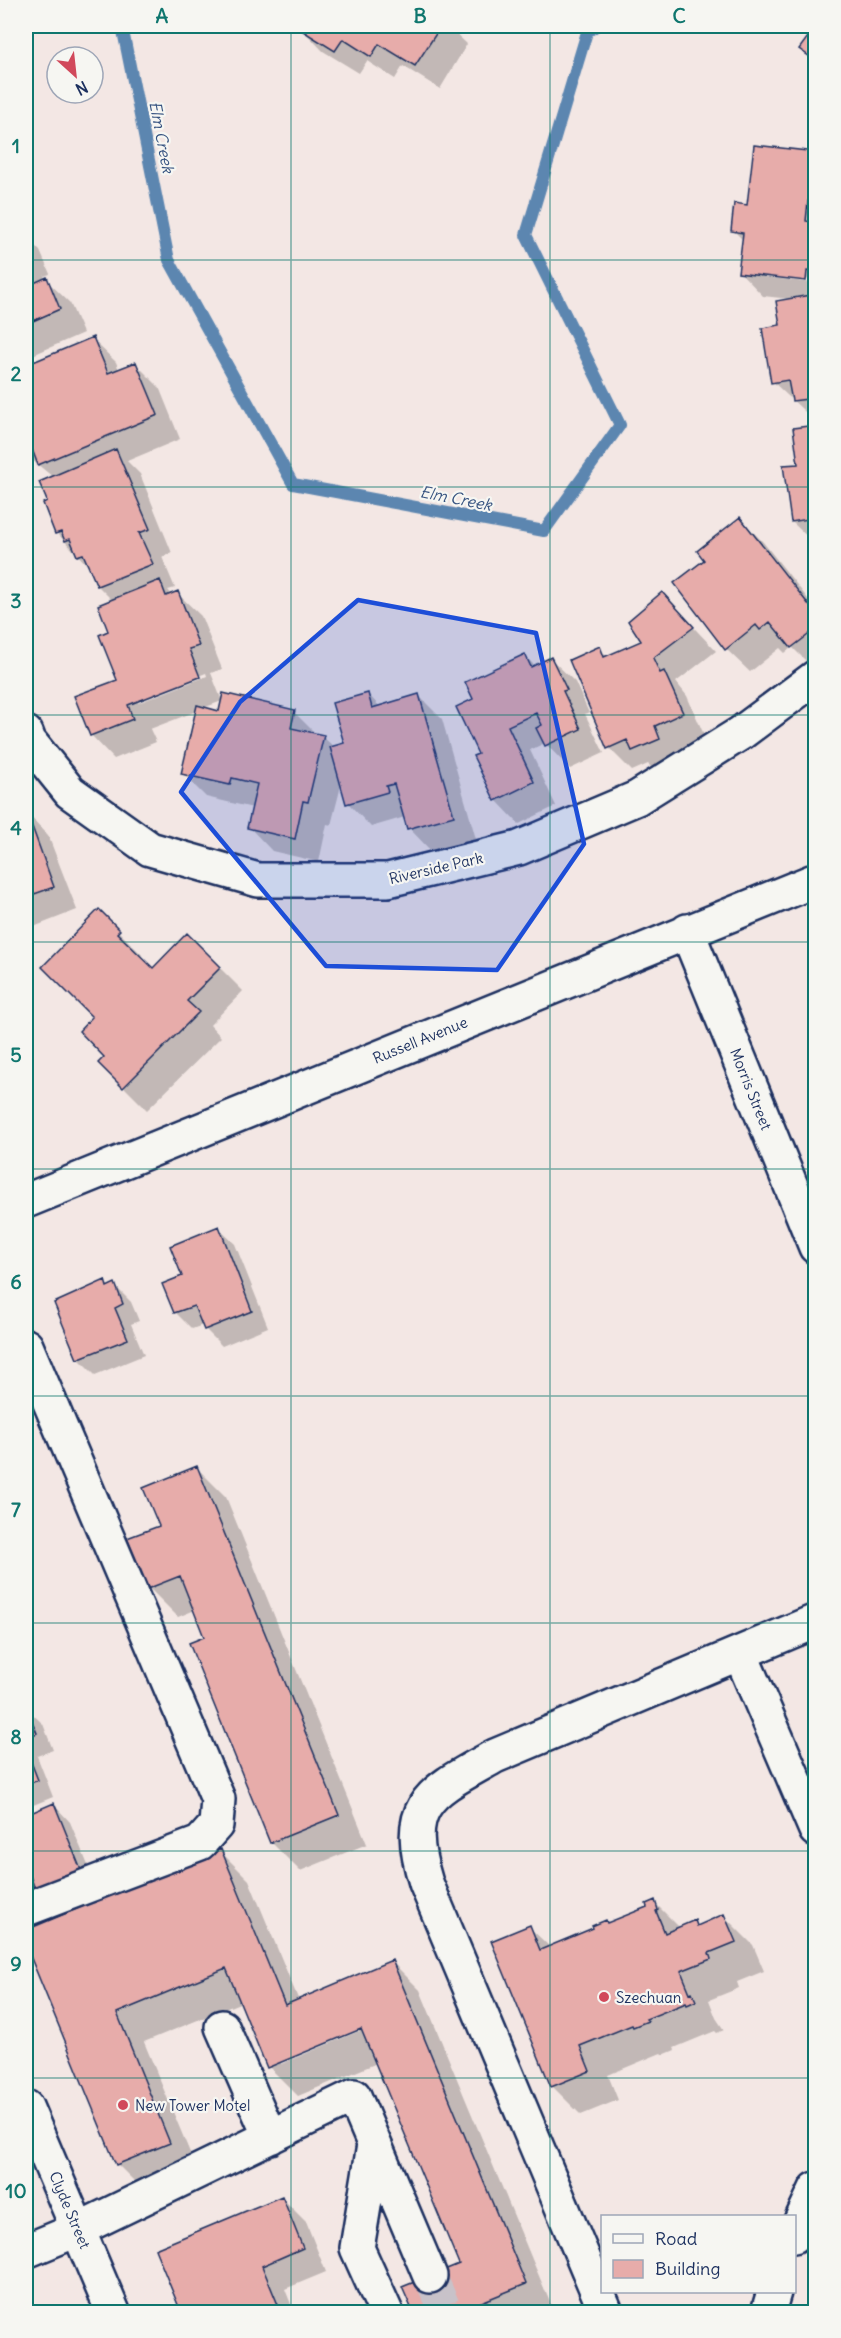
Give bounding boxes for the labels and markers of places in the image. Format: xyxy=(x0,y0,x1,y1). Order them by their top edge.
place label: Szechuan xyxy=(616,1988,682,2007)
marker: Szechuan xyxy=(597,1990,611,2004)
place label: New Tower Motel xyxy=(135,2096,250,2115)
marker: New Tower Motel xyxy=(116,2098,130,2112)

